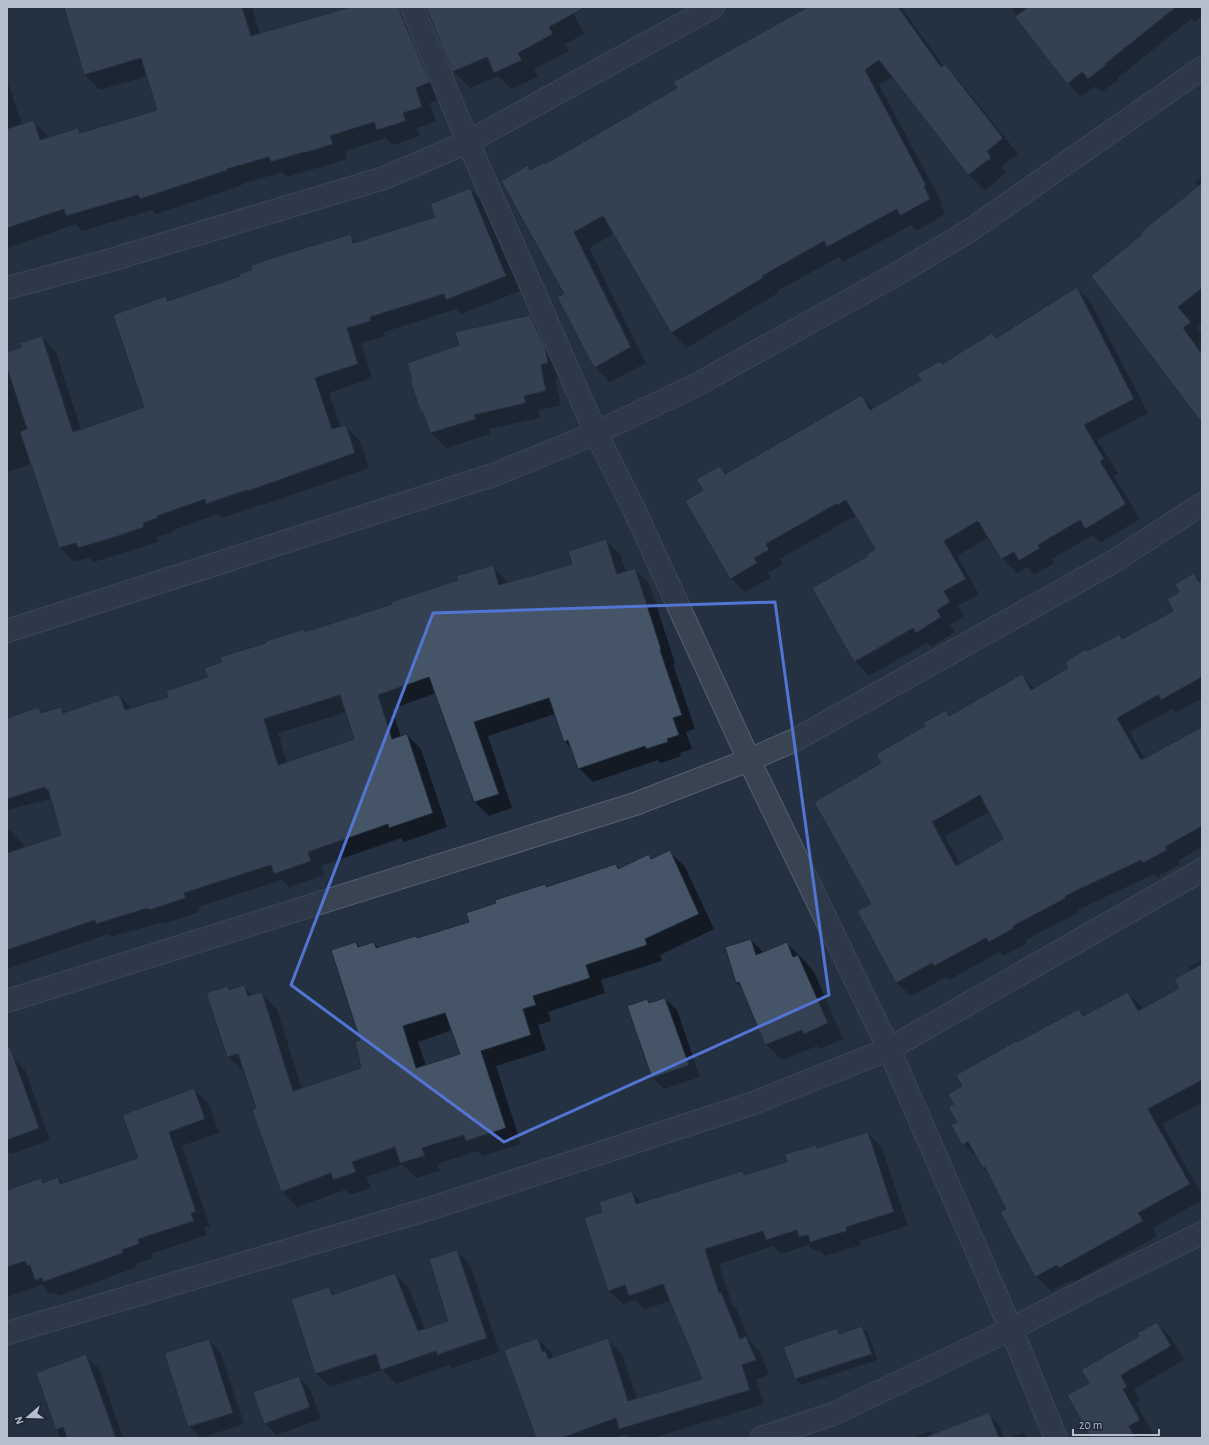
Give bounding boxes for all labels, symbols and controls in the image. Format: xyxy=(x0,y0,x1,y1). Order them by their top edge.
north arrow xyxy=(8,1397,48,1437)
scale bar xyxy=(1073,1411,1159,1437)
text: N xyxy=(13,1415,26,1426)
text: 20 m xyxy=(1079,1419,1102,1431)

